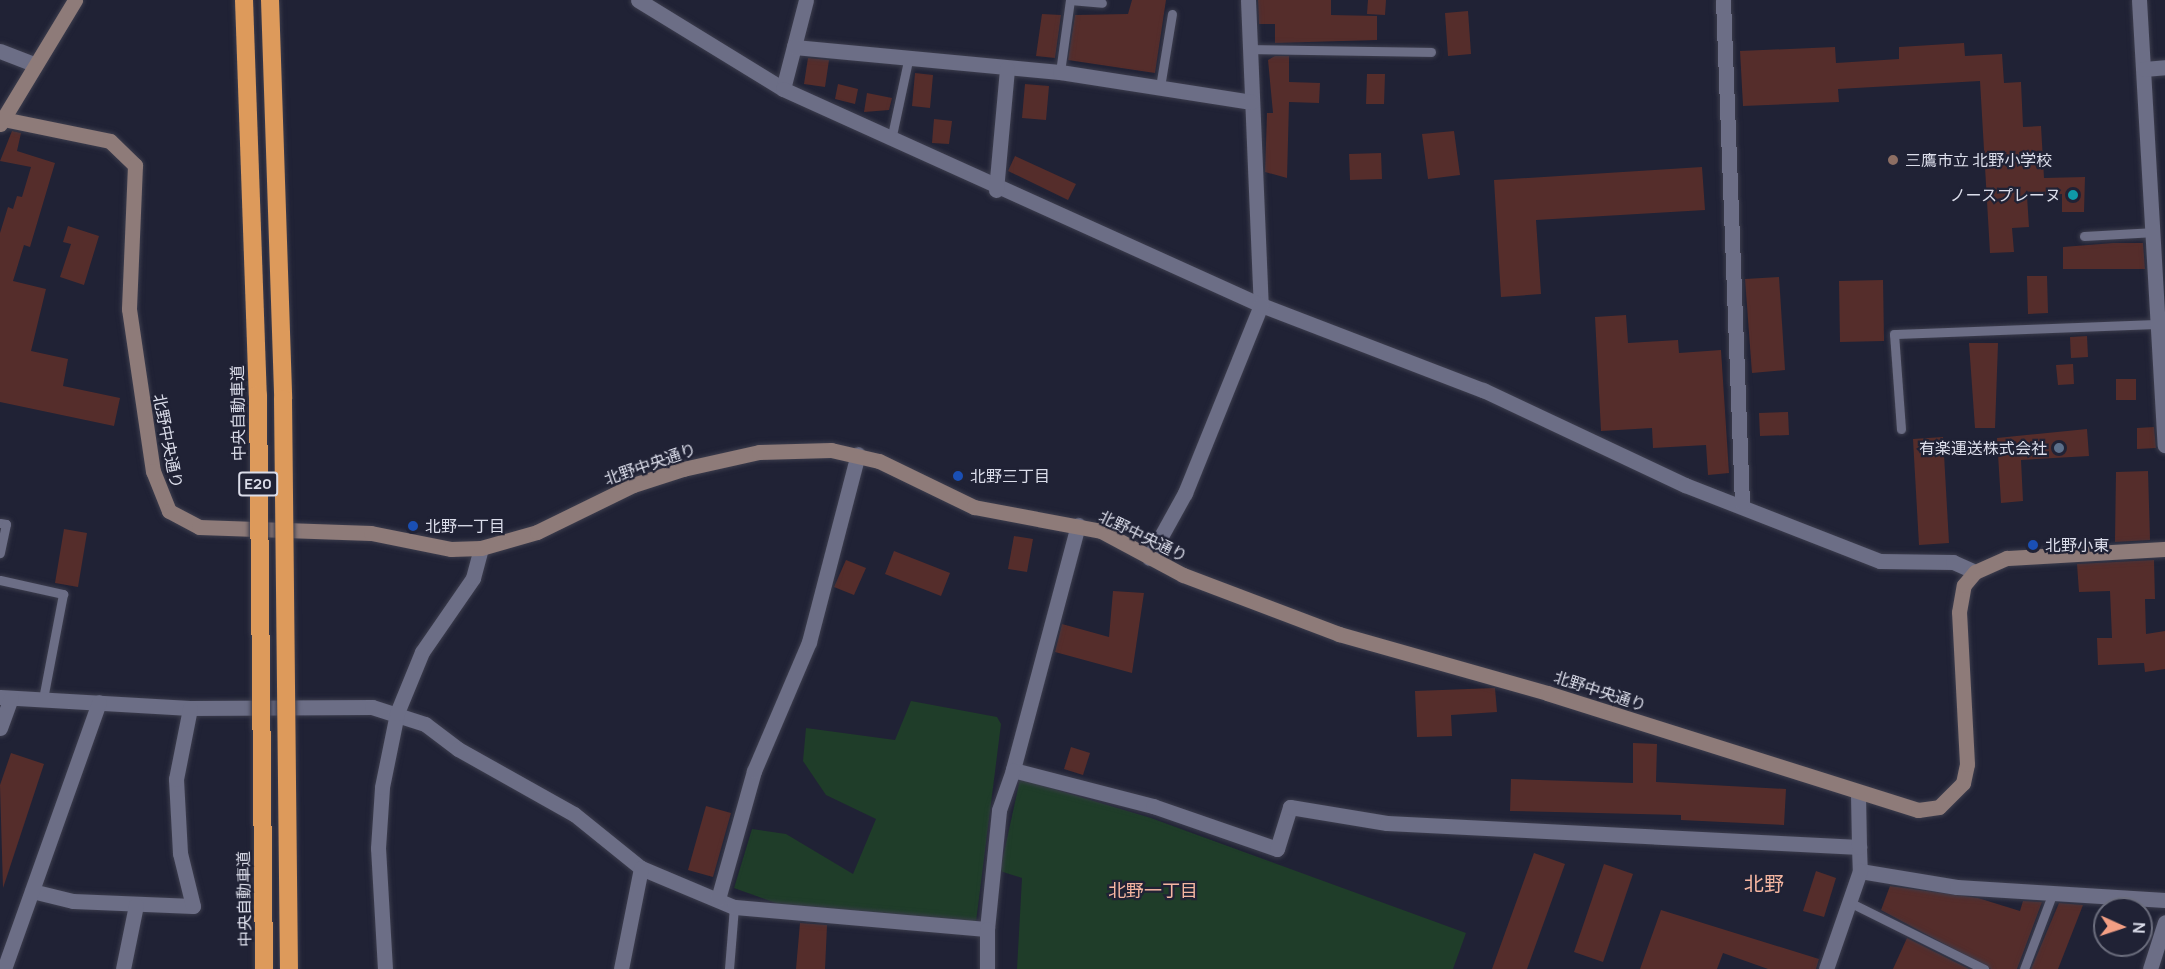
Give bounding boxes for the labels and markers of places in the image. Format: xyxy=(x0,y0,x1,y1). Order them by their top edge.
place label: 三鷹市立 北野小学校 xyxy=(1905,150,2052,170)
marker: 三鷹市立 北野小学校 xyxy=(1886,153,1900,167)
place label: ノースプレーヌ xyxy=(1949,185,2061,205)
marker: ノースプレーヌ xyxy=(2066,188,2080,202)
place label: 有楽運送株式会社 xyxy=(1919,438,2047,458)
marker: 有楽運送株式会社 xyxy=(2052,441,2066,455)
place label: 北野三丁目 xyxy=(970,466,1050,486)
marker: 北野三丁目 xyxy=(951,469,965,483)
place label: 北野一丁目 xyxy=(425,516,505,536)
marker: 北野一丁目 xyxy=(406,519,420,533)
place label: 北野小東 xyxy=(2045,535,2109,555)
marker: 北野小東 xyxy=(2026,538,2040,552)

